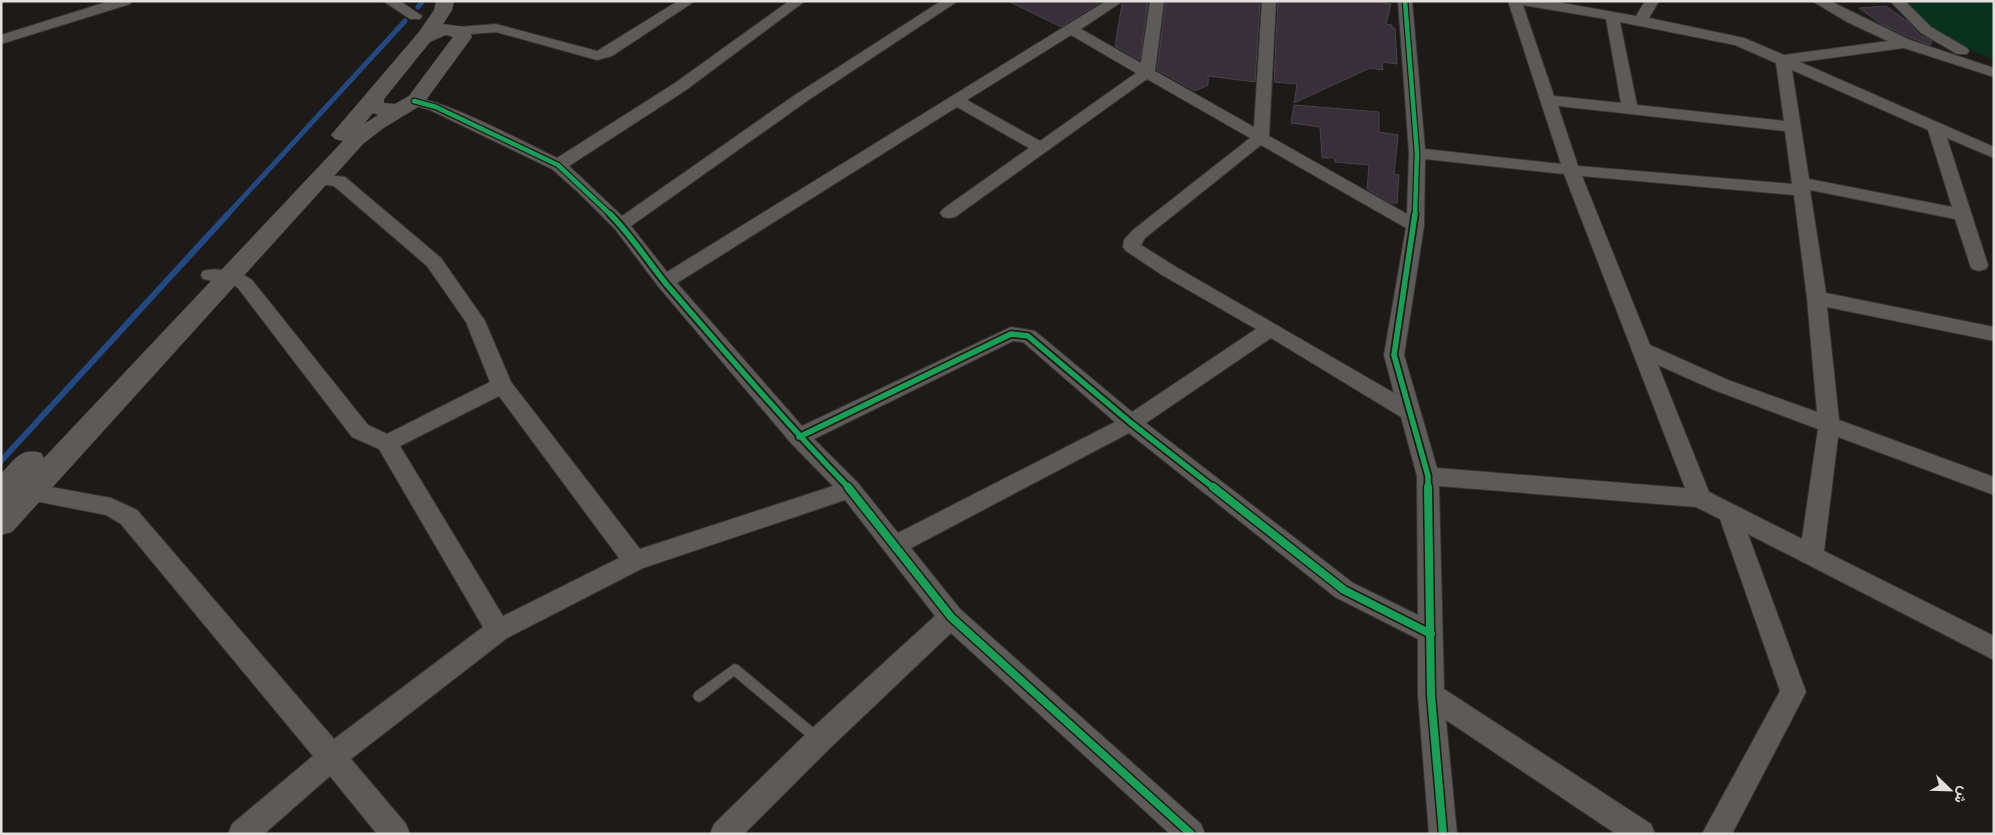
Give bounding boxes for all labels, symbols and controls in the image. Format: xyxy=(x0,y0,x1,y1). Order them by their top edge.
north arrow xyxy=(1925,765,1975,815)
text: ش xyxy=(1950,784,1973,806)

